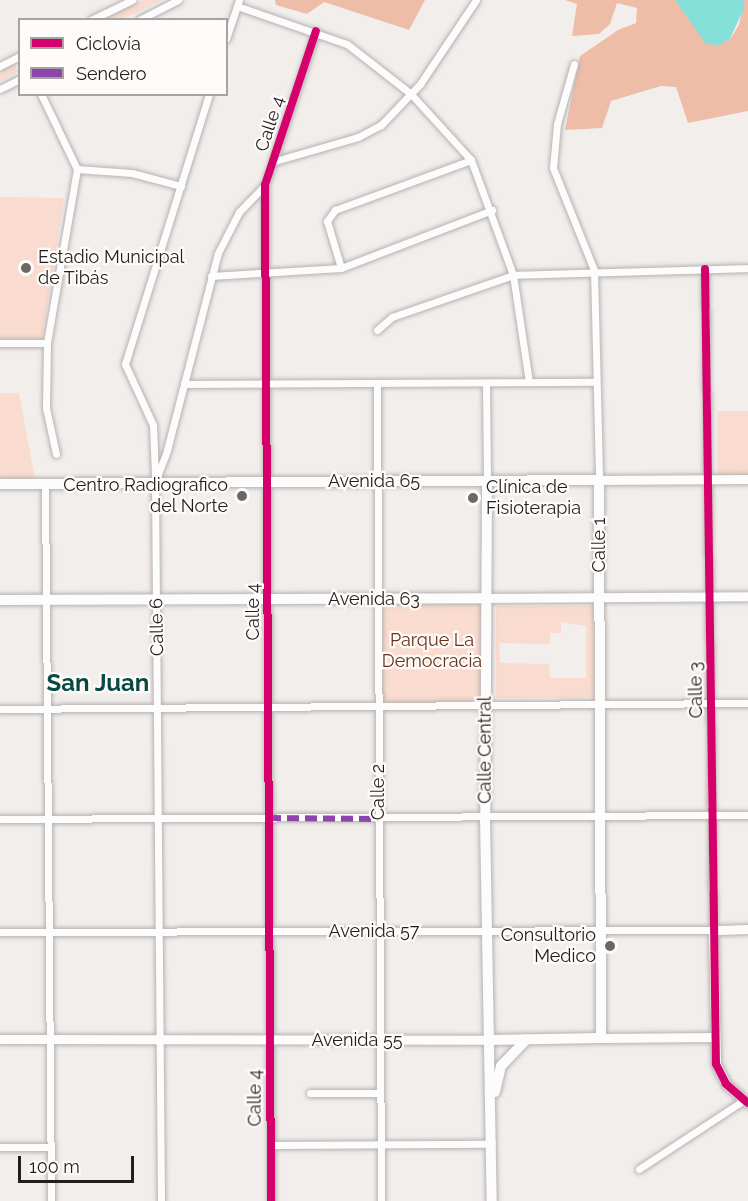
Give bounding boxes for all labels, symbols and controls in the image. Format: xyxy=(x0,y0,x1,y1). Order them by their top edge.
legend xyxy=(18,18,228,96)
text: Ciclovía xyxy=(76,33,141,54)
text: Sendero xyxy=(76,63,147,84)
street label: Calle 4 xyxy=(251,94,289,154)
place label: Estadio Municipal de Tibás xyxy=(38,247,184,290)
marker: Estadio Municipal de Tibás xyxy=(19,261,33,275)
street label: Avenida 65 xyxy=(328,470,420,492)
place label: Centro Radiografico del Norte xyxy=(63,475,228,518)
place label: Clínica de Fisioterapia xyxy=(486,477,581,520)
marker: Centro Radiografico del Norte xyxy=(233,487,251,505)
marker: Clínica de Fisioterapia xyxy=(464,489,482,507)
street label: Calle 1 xyxy=(588,518,610,572)
street label: Calle 4 xyxy=(242,584,264,640)
street label: Avenida 63 xyxy=(328,588,420,610)
street label: Calle 6 xyxy=(146,598,168,656)
park label: Parque La Democracia xyxy=(382,630,482,672)
street label: Calle 3 xyxy=(685,661,707,719)
district label: San Juan xyxy=(46,669,150,697)
street label: Calle Central xyxy=(474,696,496,804)
street label: Calle 2 xyxy=(367,764,389,820)
street label: Avenida 57 xyxy=(329,920,419,942)
place label: Consultorio Medico xyxy=(501,925,596,968)
marker: Consultorio Medico xyxy=(601,937,619,955)
street label: Avenida 55 xyxy=(311,1029,403,1051)
street label: Calle 4 xyxy=(244,1070,266,1126)
scale bar xyxy=(21,1144,136,1182)
text: 100 m xyxy=(29,1156,80,1177)

